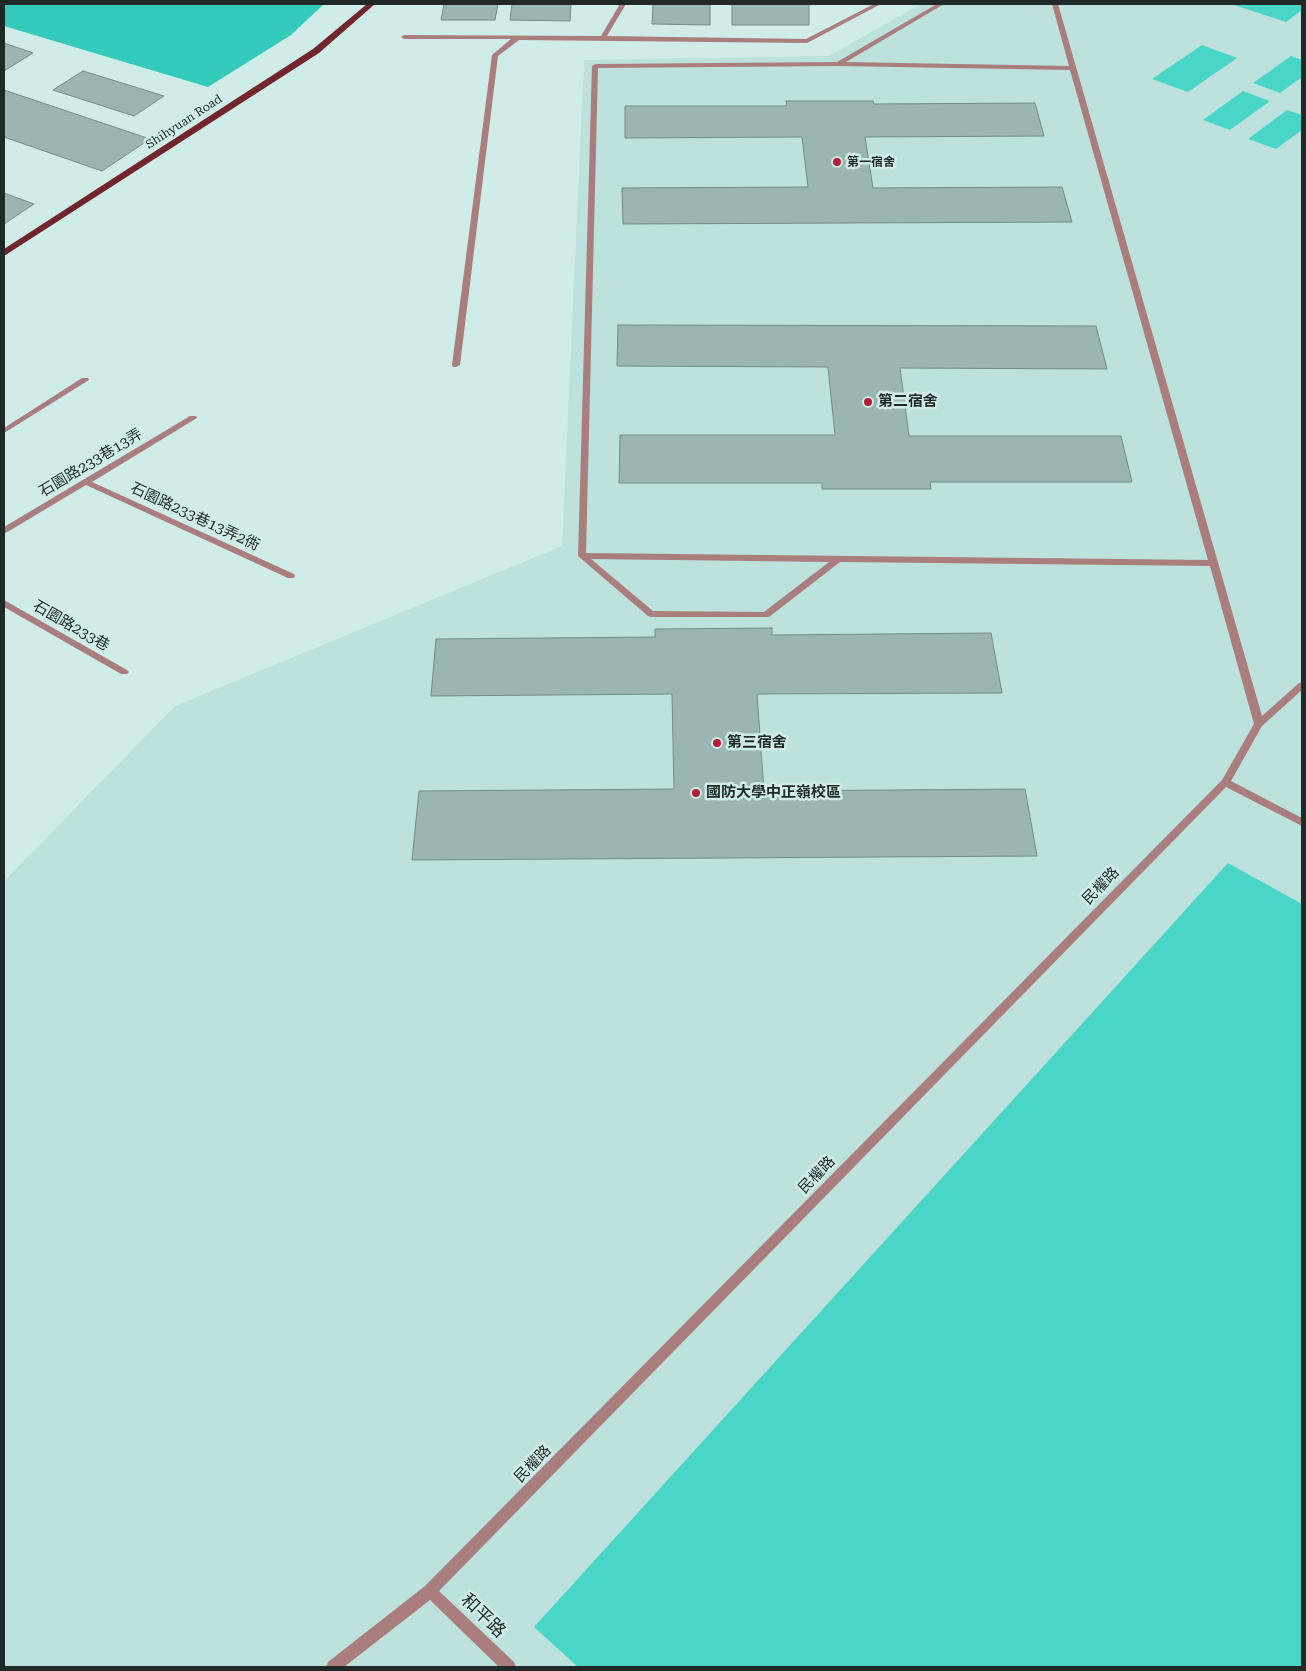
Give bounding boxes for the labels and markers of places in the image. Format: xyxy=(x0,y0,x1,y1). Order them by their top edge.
place label: 第一宿舍 xyxy=(847,155,895,169)
marker: 第一宿舍 xyxy=(831,156,843,168)
place label: 第二宿舍 xyxy=(878,393,938,411)
marker: 第二宿舍 xyxy=(862,396,874,408)
place label: 第三宿舍 xyxy=(727,734,787,752)
marker: 第三宿舍 xyxy=(711,737,723,749)
place label: 國防大學中正嶺校區 xyxy=(706,784,841,802)
marker: 國防大學中正嶺校區 xyxy=(690,787,702,799)

